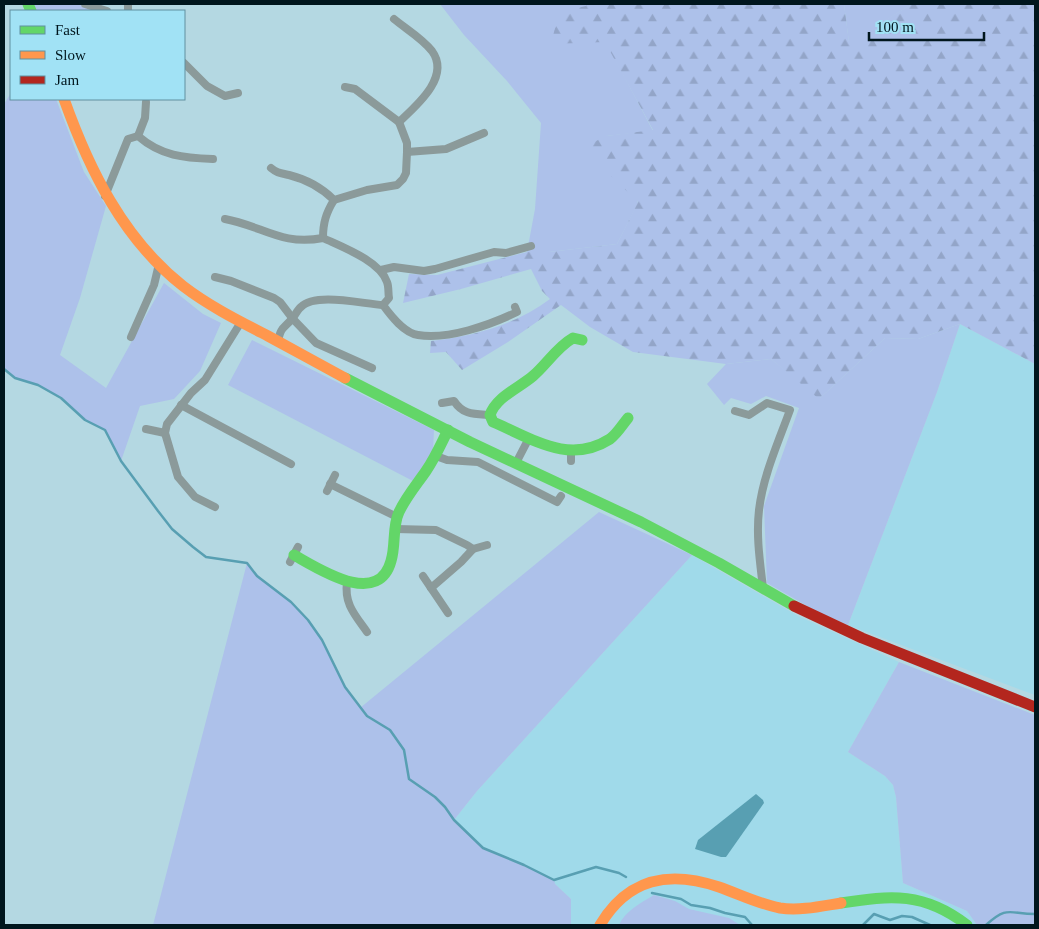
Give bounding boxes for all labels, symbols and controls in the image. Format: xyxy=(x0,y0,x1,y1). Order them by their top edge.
legend xyxy=(10,10,185,100)
scale bar xyxy=(869,10,984,42)
text: 100 m xyxy=(876,19,914,35)
text: Fast xyxy=(55,22,81,38)
text: Slow xyxy=(55,47,86,63)
text: Jam xyxy=(55,72,79,88)

